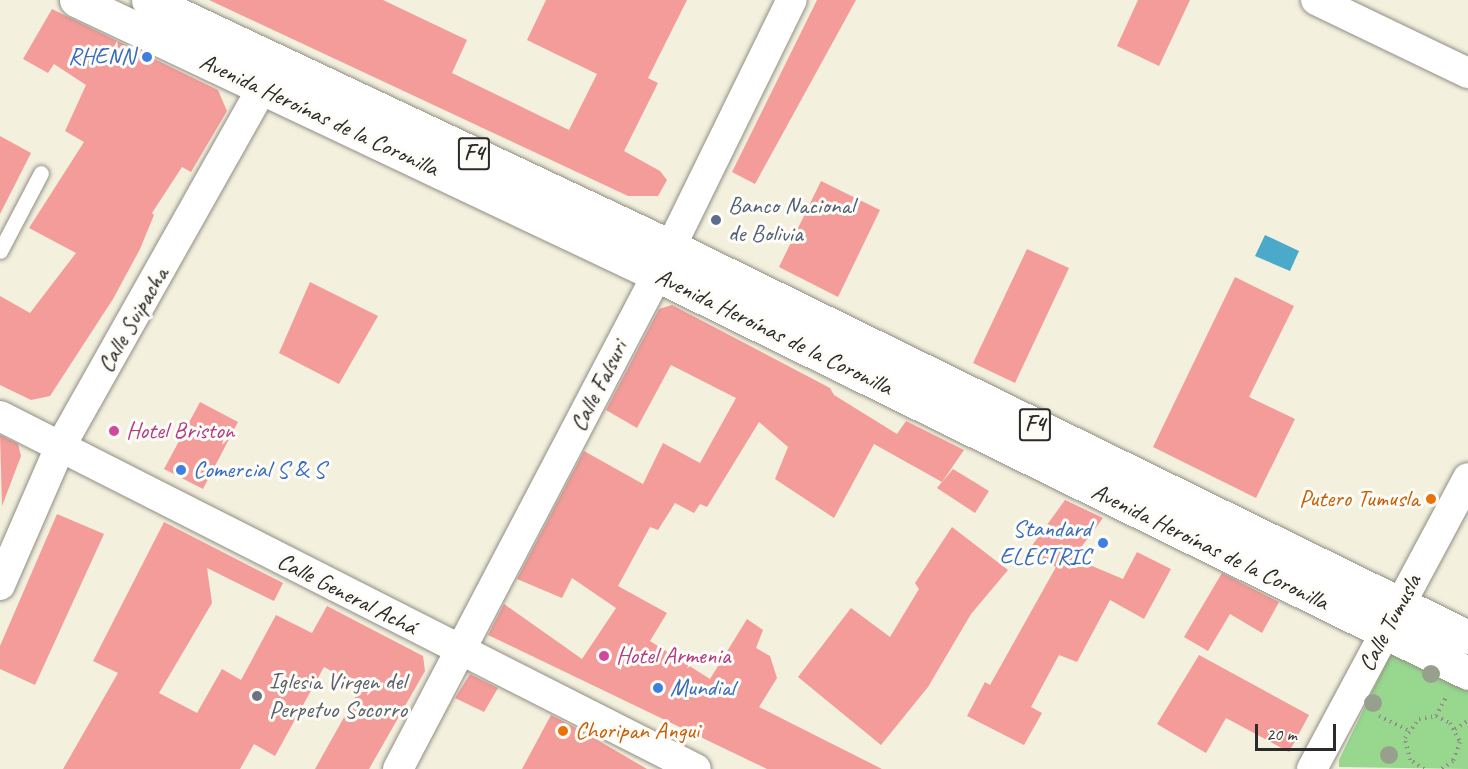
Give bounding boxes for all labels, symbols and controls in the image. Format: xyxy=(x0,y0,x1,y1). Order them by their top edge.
place label: RHENN xyxy=(68,43,135,71)
street label: Avenida Heroínas de la Coronilla xyxy=(195,47,443,183)
marker: RHENN xyxy=(140,50,154,64)
road number: F4 xyxy=(458,135,490,173)
place label: Banco Nacional de Bolivia xyxy=(728,192,856,248)
marker: Banco Nacional de Bolivia xyxy=(709,213,723,227)
street label: Calle Suipacha xyxy=(91,262,175,378)
street label: Avenida Heroínas de la Coronilla xyxy=(651,262,897,402)
street label: Calle Falsuri xyxy=(564,336,634,436)
road number: F4 xyxy=(1018,406,1052,444)
place label: Hotel Briston xyxy=(126,417,235,445)
marker: Hotel Briston xyxy=(107,424,121,438)
place label: Comercial S & S xyxy=(193,456,325,484)
marker: Comercial S & S xyxy=(174,463,188,477)
street label: Avenida Heroínas de la Coronilla xyxy=(1087,477,1333,617)
place label: Putero Tumusla xyxy=(1299,485,1419,513)
marker: Putero Tumusla xyxy=(1424,492,1438,506)
place label: Standard ELECTRIC xyxy=(1000,515,1091,571)
marker: Standard ELECTRIC xyxy=(1096,536,1110,550)
street label: Calle General Achá xyxy=(273,547,421,641)
street label: Calle Tumusla xyxy=(1352,570,1428,676)
place label: Hotel Armenia xyxy=(616,642,732,670)
marker: Hotel Armenia xyxy=(597,649,611,663)
place label: Iglesia Virgen del Perpetuo Socorro xyxy=(269,668,407,724)
place label: Mundial xyxy=(670,674,735,702)
marker: Mundial xyxy=(651,681,665,695)
marker: Iglesia Virgen del Perpetuo Socorro xyxy=(250,689,264,703)
scale bar xyxy=(1258,712,1339,750)
place label: Choripan Angui xyxy=(575,717,699,745)
text: 20 m xyxy=(1266,723,1297,745)
marker: Choripan Angui xyxy=(556,724,570,738)

